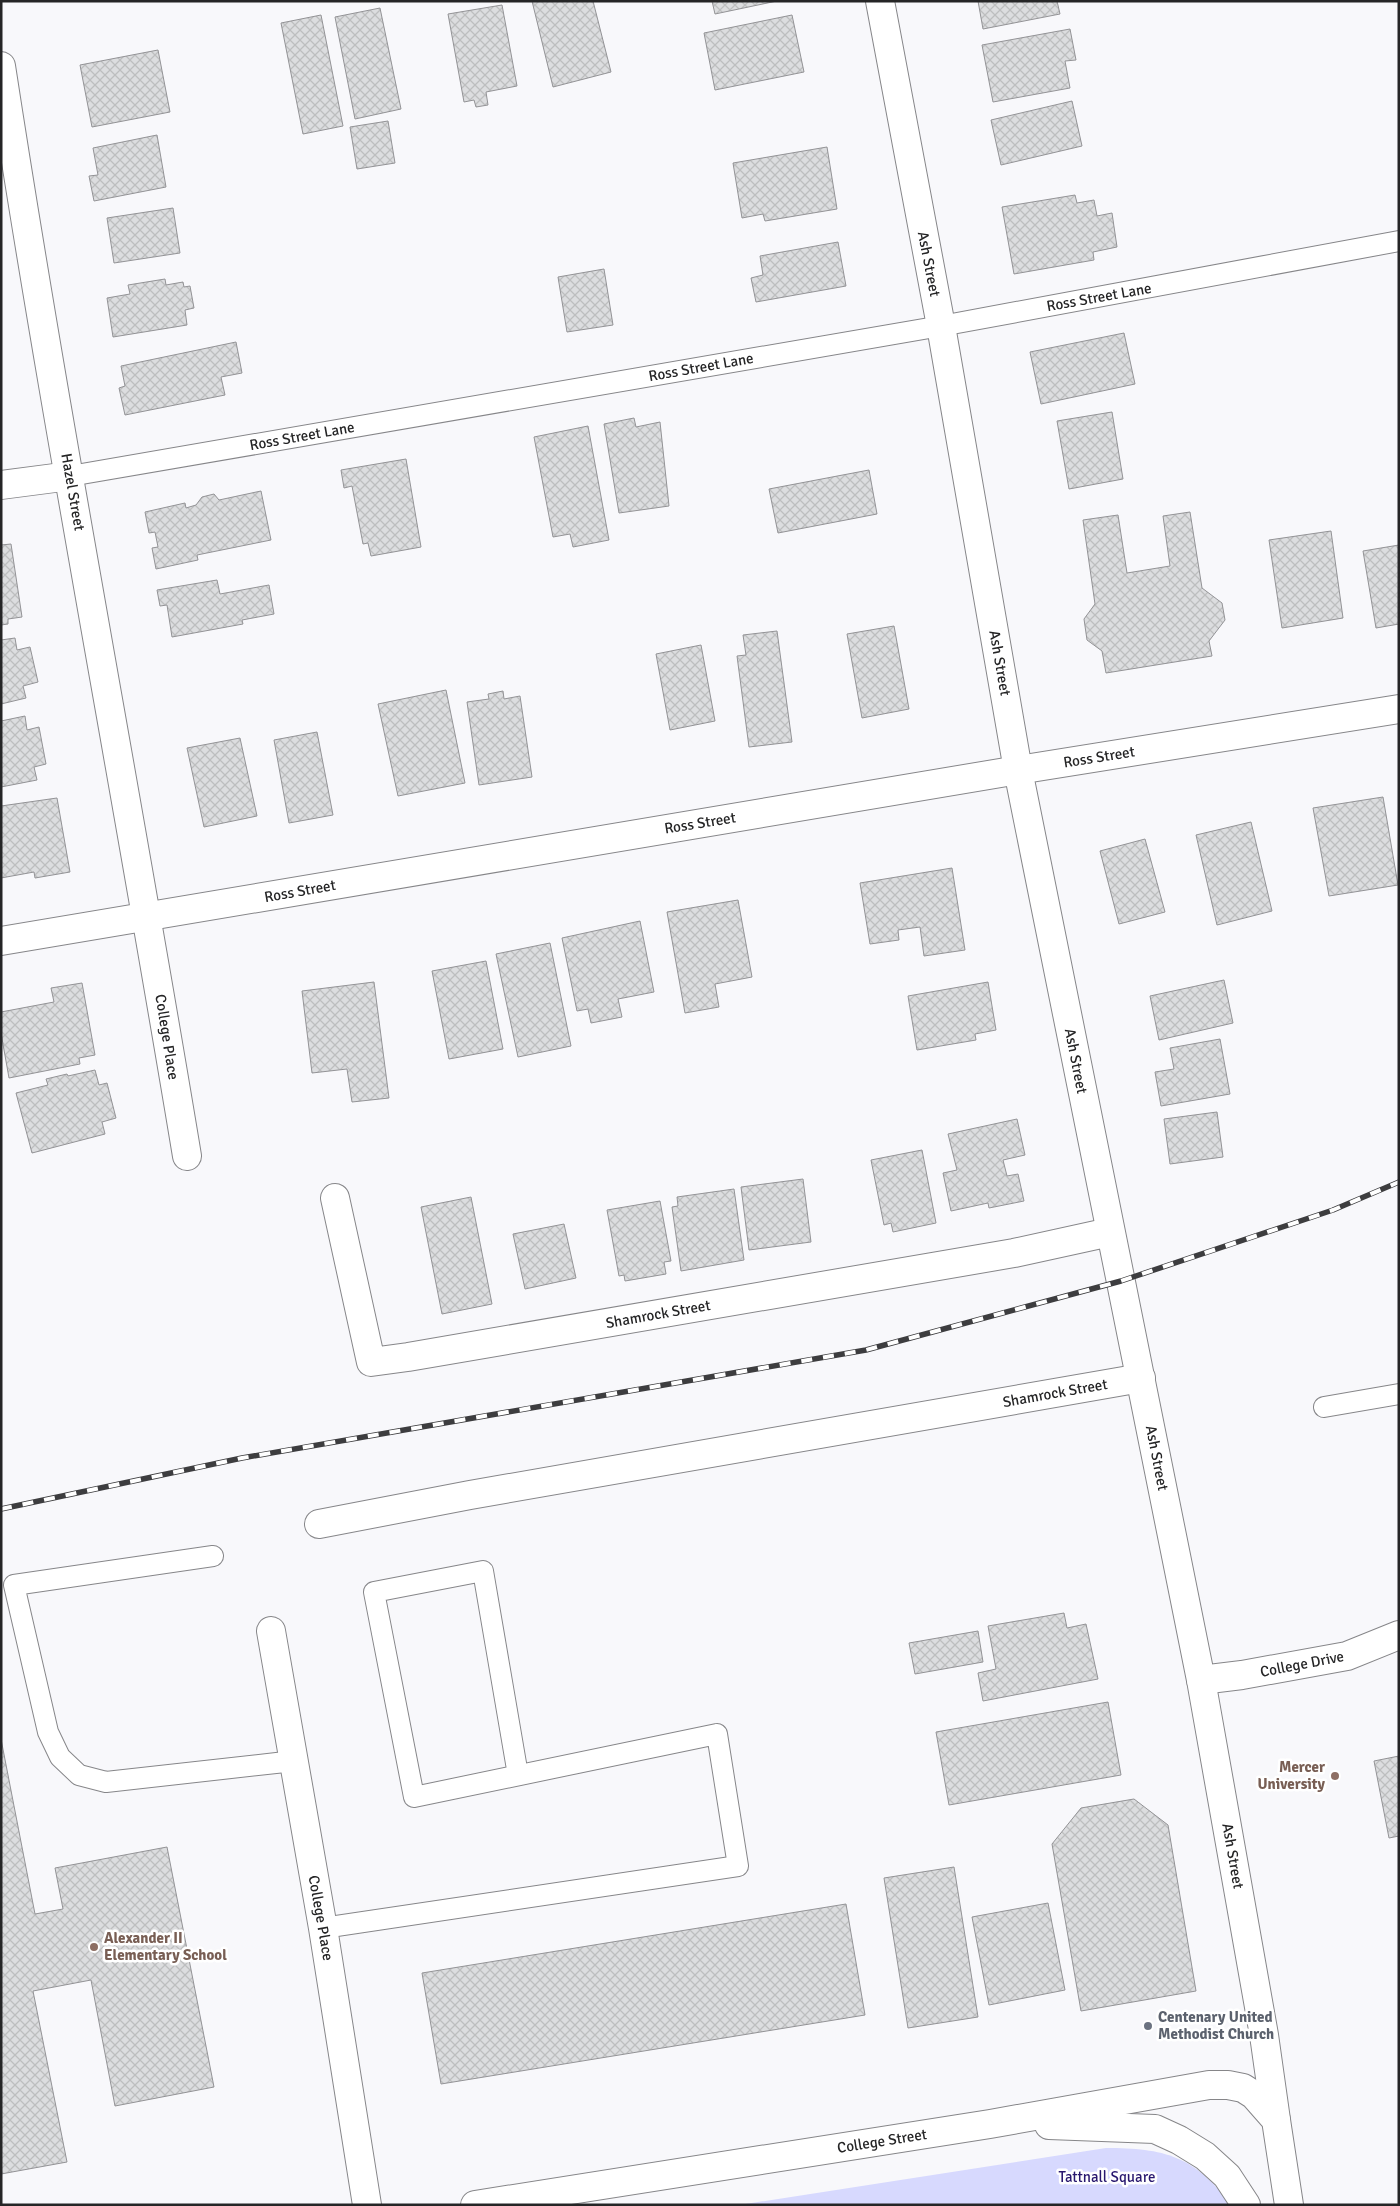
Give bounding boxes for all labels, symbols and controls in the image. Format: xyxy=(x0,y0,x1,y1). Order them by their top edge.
street label: Ash Street xyxy=(914,230,944,298)
street label: Ross Street Lane xyxy=(1045,279,1153,315)
street label: Ross Street Lane xyxy=(647,349,755,385)
street label: Ross Street Lane xyxy=(248,418,356,454)
street label: Hazel Street xyxy=(57,452,89,532)
street label: Ash Street xyxy=(985,629,1015,697)
street label: Ross Street xyxy=(1062,742,1136,772)
street label: Ross Street xyxy=(663,808,737,838)
street label: Ross Street xyxy=(263,876,337,906)
street label: College Place xyxy=(151,993,183,1081)
street label: Ash Street xyxy=(1061,1027,1091,1095)
street label: Shamrock Street xyxy=(604,1296,712,1332)
street label: Shamrock Street xyxy=(1001,1375,1109,1411)
street label: Ash Street xyxy=(1142,1424,1172,1492)
street label: College Drive xyxy=(1259,1647,1345,1681)
place label: Mercer University xyxy=(1258,1758,1326,1793)
marker: Mercer University xyxy=(1329,1770,1341,1782)
street label: Ash Street xyxy=(1218,1822,1248,1890)
street label: College Place xyxy=(305,1874,337,1962)
place label: Alexander II Elementary School xyxy=(104,1929,227,1964)
marker: Alexander II Elementary School xyxy=(88,1941,100,1953)
place label: Centenary United Methodist Church xyxy=(1158,2008,1274,2043)
marker: Centenary United Methodist Church xyxy=(1142,2020,1154,2032)
street label: College Street xyxy=(836,2125,928,2157)
park label: Tattnall Square xyxy=(1059,2168,1155,2186)

